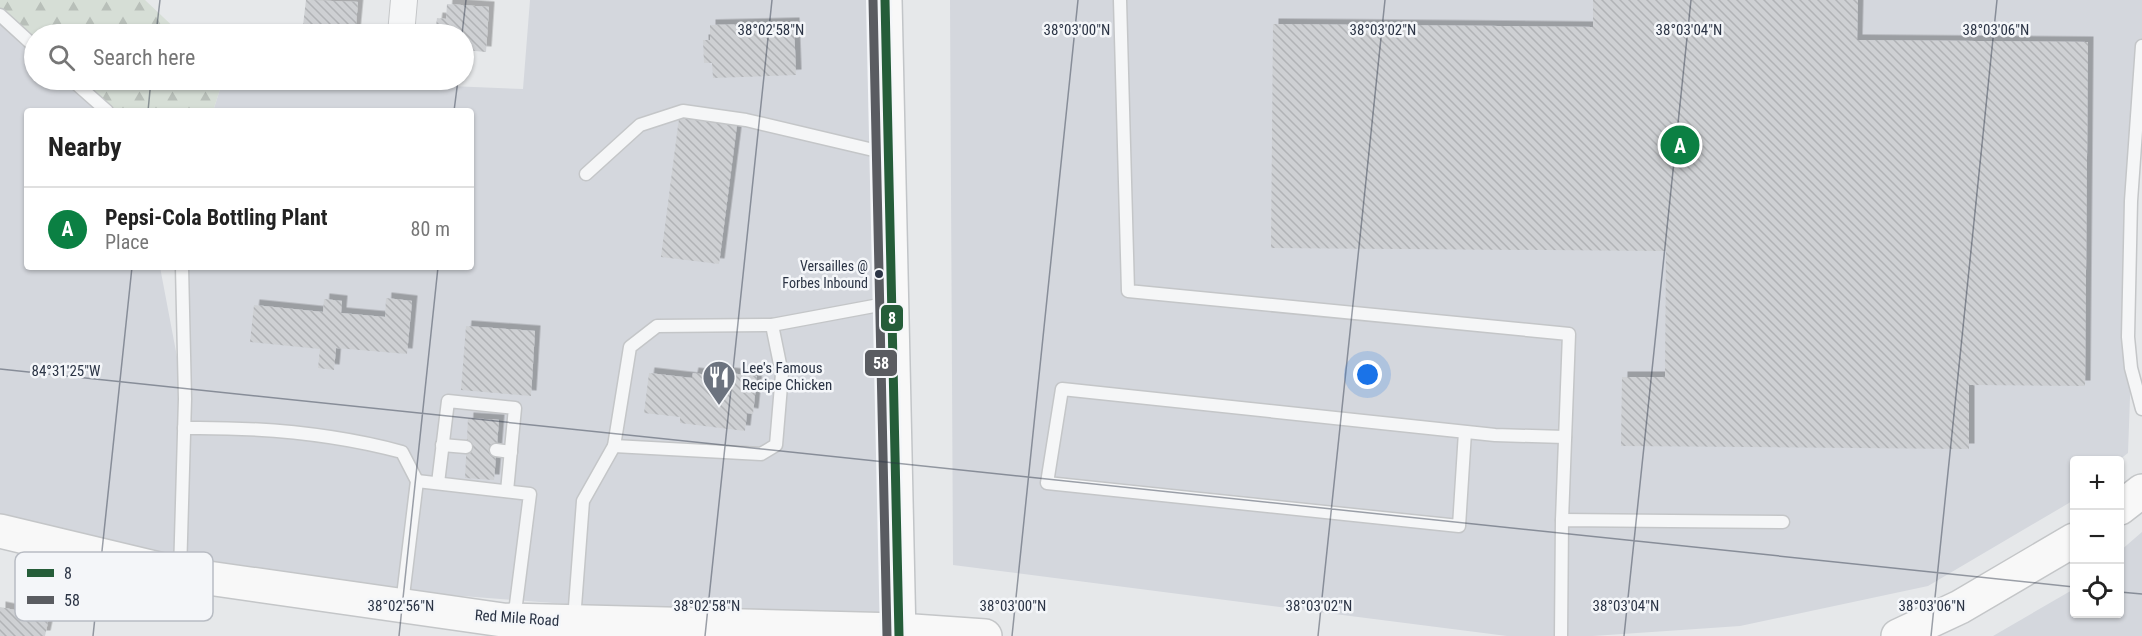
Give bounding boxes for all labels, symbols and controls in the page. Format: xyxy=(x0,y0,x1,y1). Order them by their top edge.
text: 38°02'58"N xyxy=(738,21,804,39)
text: 38°03'00"N xyxy=(1044,21,1110,39)
text: 38°03'02"N xyxy=(1350,21,1416,39)
text: 38°03'04"N xyxy=(1656,21,1722,39)
text: 38°03'06"N xyxy=(1963,21,2029,39)
search box xyxy=(24,24,474,90)
icon: search xyxy=(45,41,78,74)
text: Search here xyxy=(93,45,195,70)
pin: A xyxy=(1660,122,1700,168)
text: Nearby xyxy=(48,132,122,162)
text: Pepsi-Cola Bottling Plant xyxy=(105,205,328,230)
text: A xyxy=(62,217,73,241)
text: 80 m xyxy=(411,217,450,241)
text: Place xyxy=(105,230,149,254)
place label: Versailles @ Forbes Inbound xyxy=(782,258,868,291)
marker: Versailles @ Forbes Inbound xyxy=(873,268,885,280)
line badge: 8 xyxy=(880,304,904,332)
text: 8 xyxy=(888,309,896,328)
line badge: 58 xyxy=(864,349,898,377)
text: 58 xyxy=(873,354,889,373)
restaurant icon: Lee's Famous Recipe Chicken xyxy=(701,359,737,406)
place label: Lee's Famous Recipe Chicken xyxy=(742,359,832,394)
your location xyxy=(1353,360,1382,389)
text: 84°31'25"W xyxy=(32,362,101,380)
map controls xyxy=(2070,456,2124,618)
button: + xyxy=(2070,456,2124,510)
button: − xyxy=(2070,510,2124,564)
legend xyxy=(15,552,213,621)
text: 8 xyxy=(64,564,72,583)
button: locate xyxy=(2070,564,2124,618)
text: 58 xyxy=(64,591,80,610)
text: 38°02'56"N xyxy=(368,597,434,615)
text: 38°02'58"N xyxy=(674,597,740,615)
text: 38°03'00"N xyxy=(980,597,1046,615)
text: 38°03'02"N xyxy=(1286,597,1352,615)
text: 38°03'04"N xyxy=(1593,597,1659,615)
text: 38°03'06"N xyxy=(1899,597,1965,615)
street label: Red Mile Road xyxy=(474,606,560,630)

